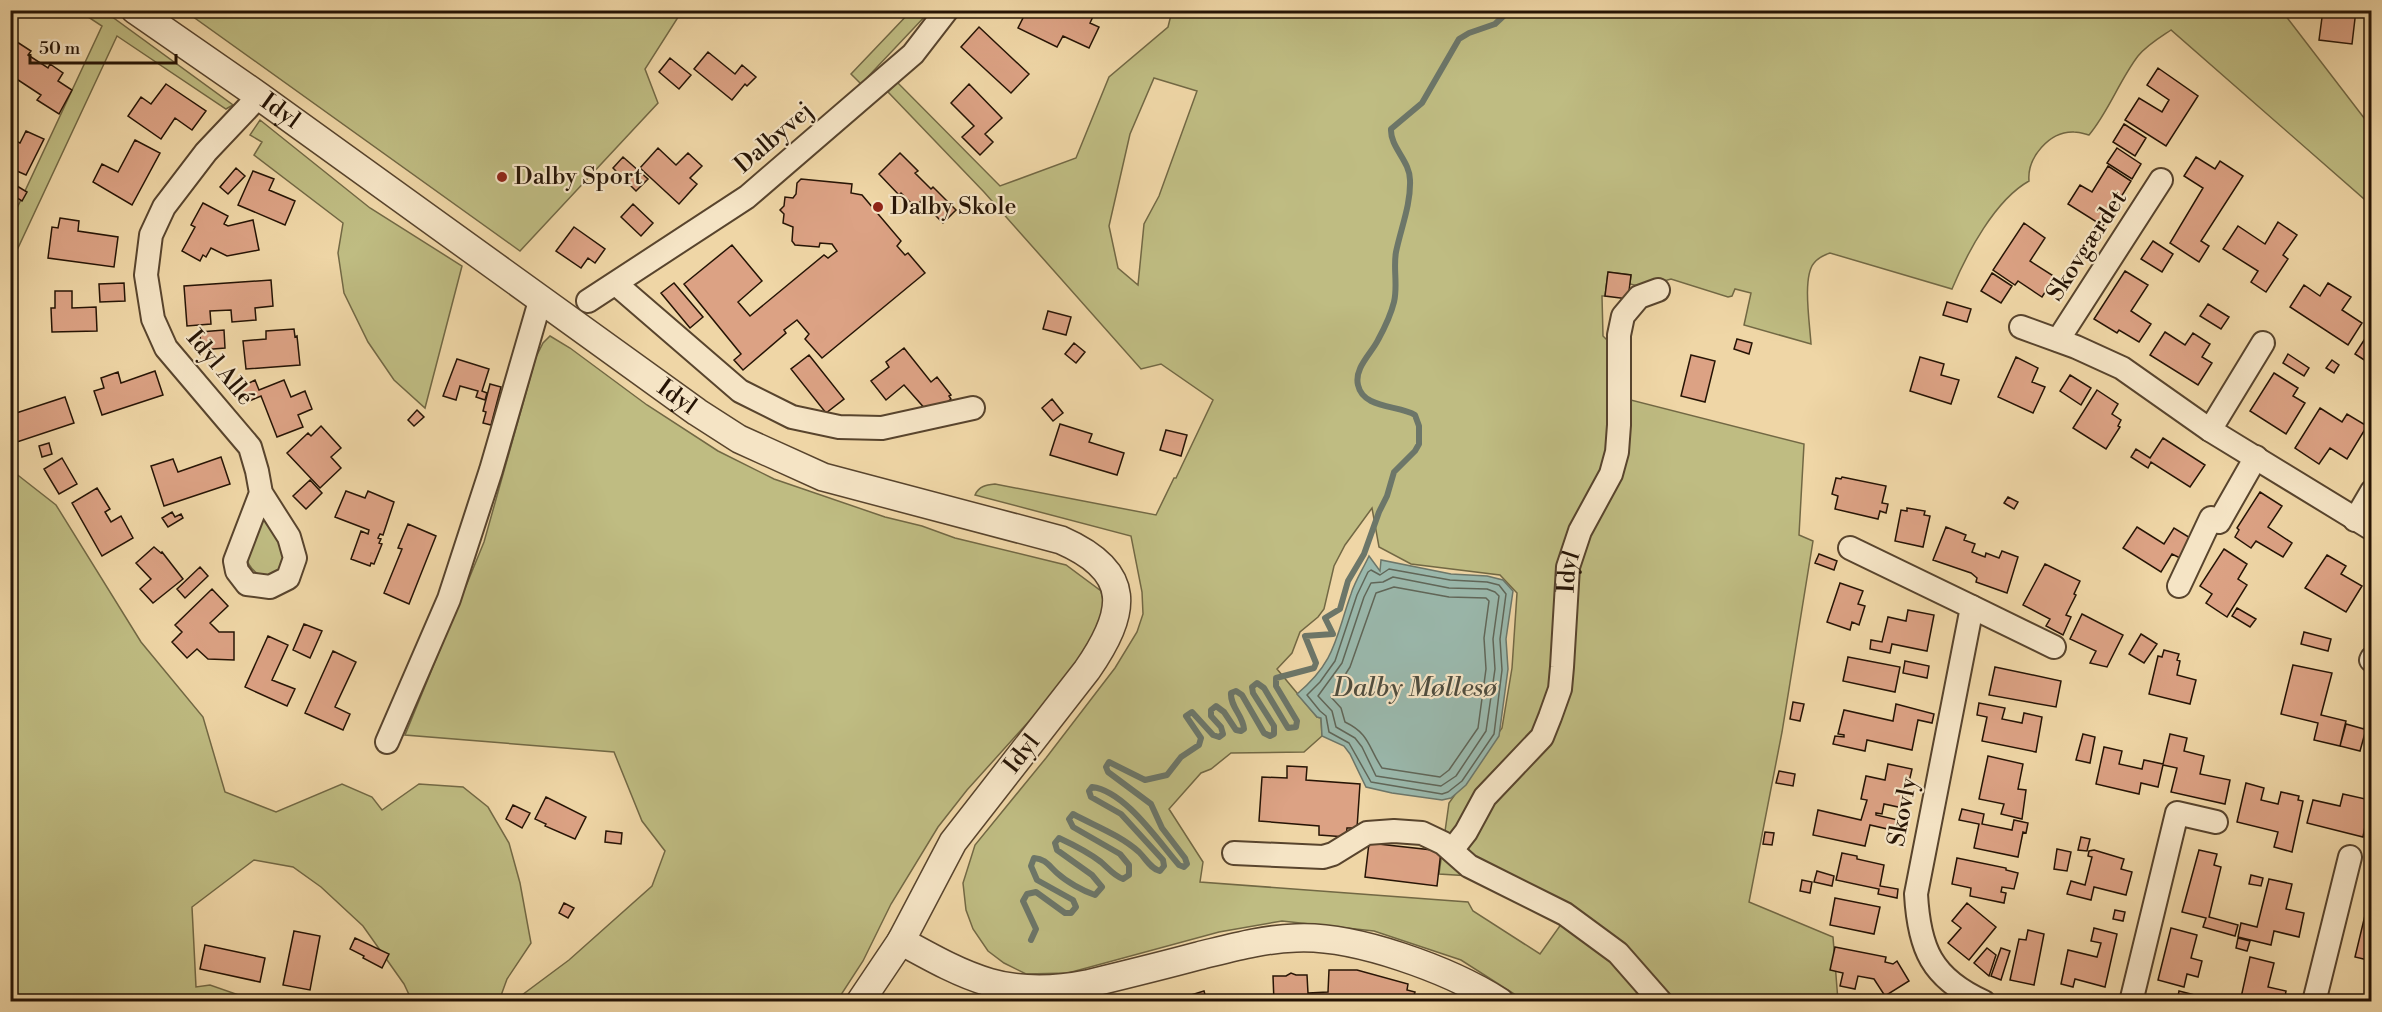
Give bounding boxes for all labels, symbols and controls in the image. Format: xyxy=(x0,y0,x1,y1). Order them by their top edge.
scale bar xyxy=(30,27,176,65)
text: 50 m xyxy=(39,37,81,60)
street label: Idyl xyxy=(254,87,306,136)
street label: Dalbyvej xyxy=(728,96,820,180)
place label: Dalby Sport xyxy=(514,162,643,192)
marker: Dalby Sport xyxy=(495,170,509,184)
street label: Skovgærdet xyxy=(2040,185,2134,307)
place label: Dalby Skole xyxy=(890,192,1017,222)
marker: Dalby Skole xyxy=(871,200,885,214)
street label: Idyl Allé xyxy=(180,324,260,412)
street label: Idyl xyxy=(651,373,702,422)
street label: Idyl xyxy=(1551,547,1587,594)
water label: Dalby Møllesø xyxy=(1332,672,1497,704)
street label: Idyl xyxy=(997,728,1047,780)
street label: Skovly xyxy=(1882,775,1924,849)

